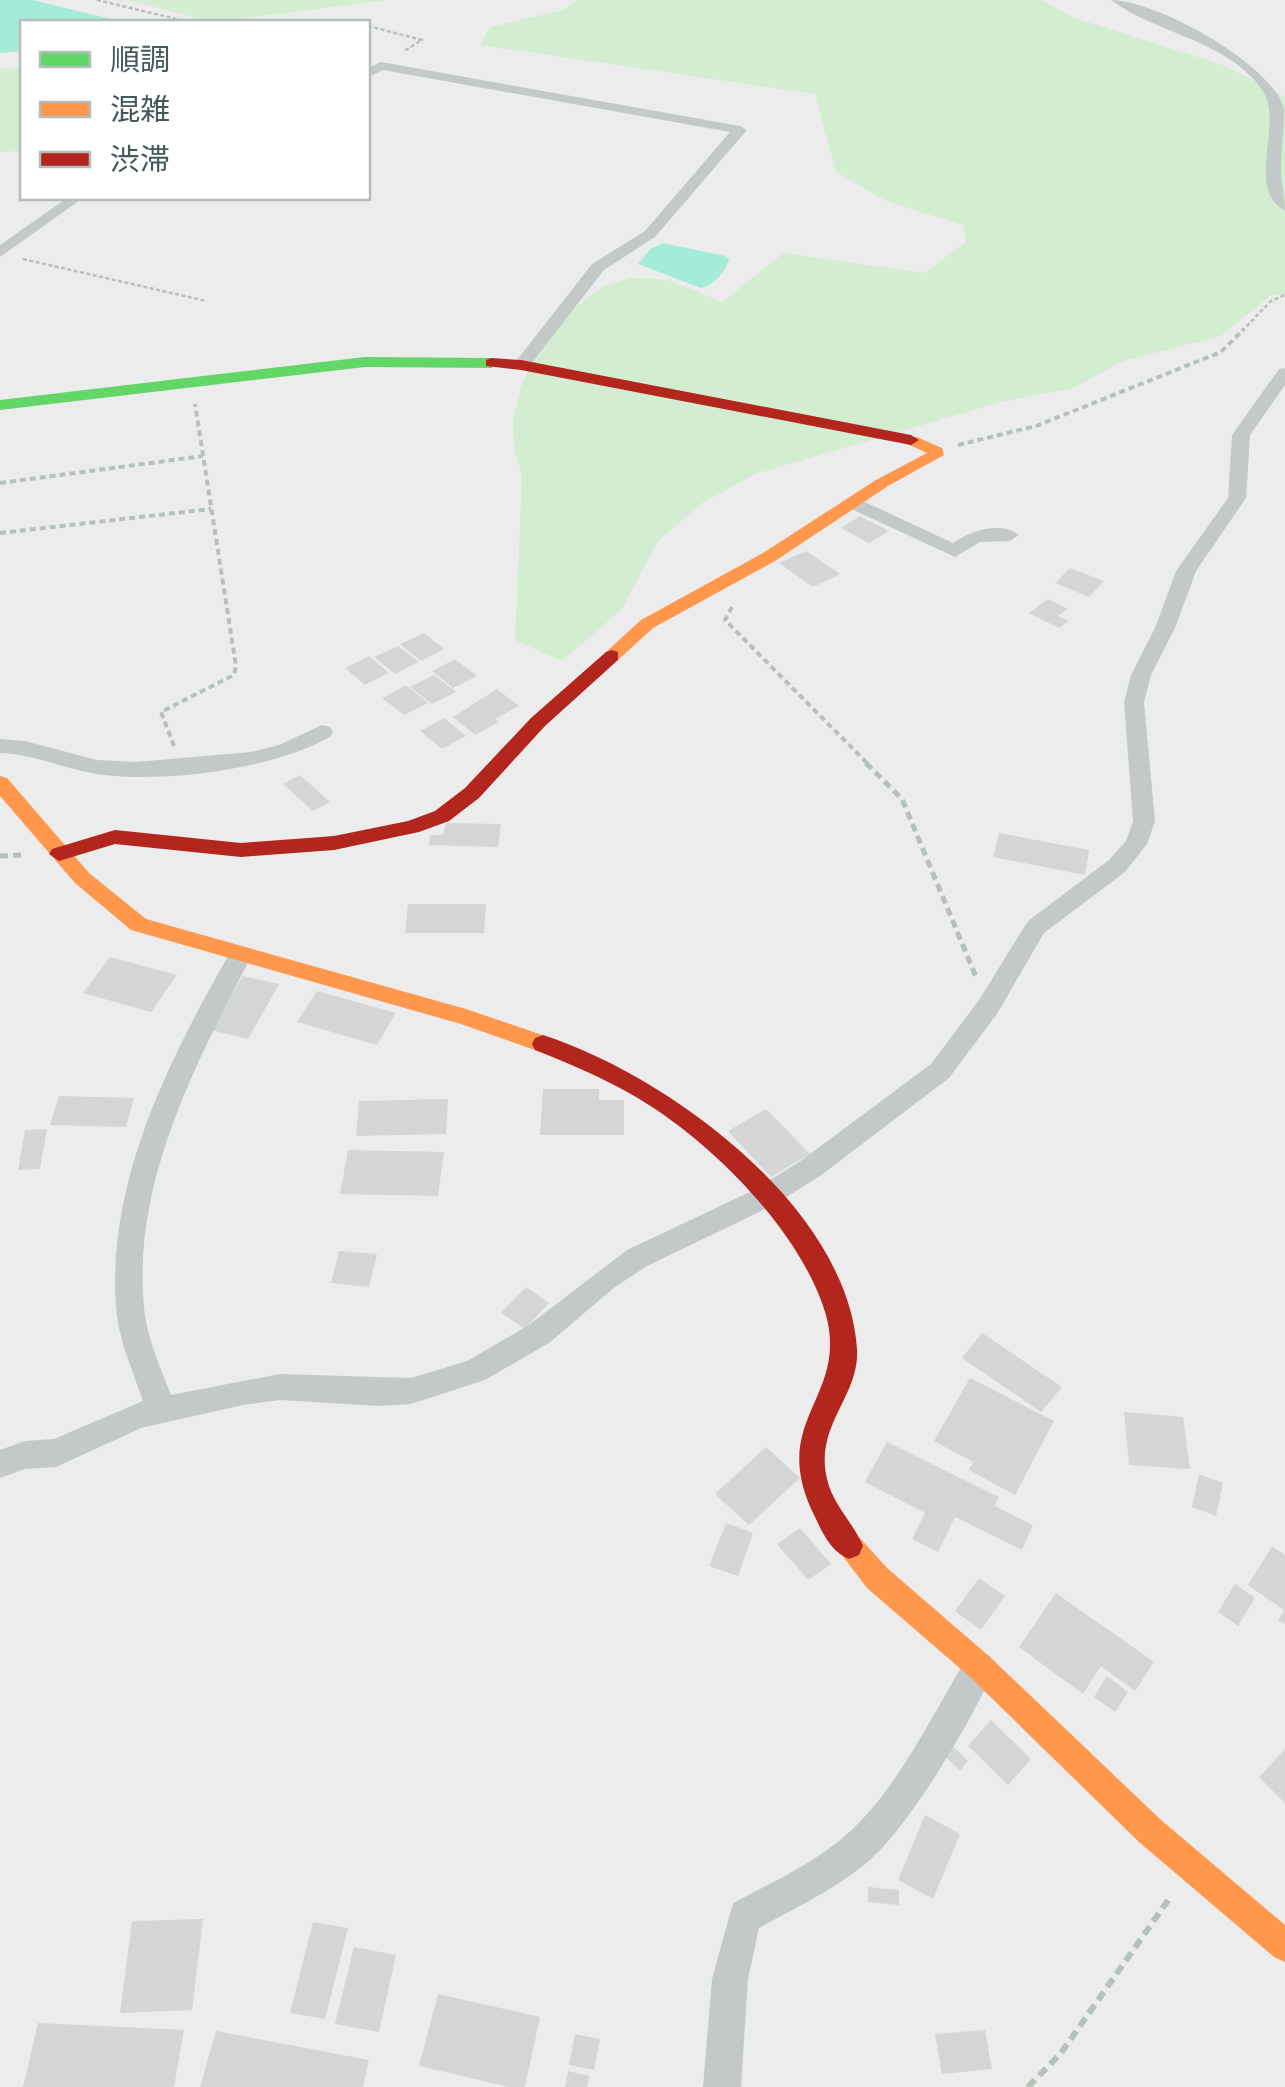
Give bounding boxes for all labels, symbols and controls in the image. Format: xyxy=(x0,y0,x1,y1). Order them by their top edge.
legend xyxy=(20,20,370,200)
text: 順調 xyxy=(110,42,170,78)
text: 混雑 xyxy=(110,92,170,128)
text: 渋滞 xyxy=(110,142,170,178)

